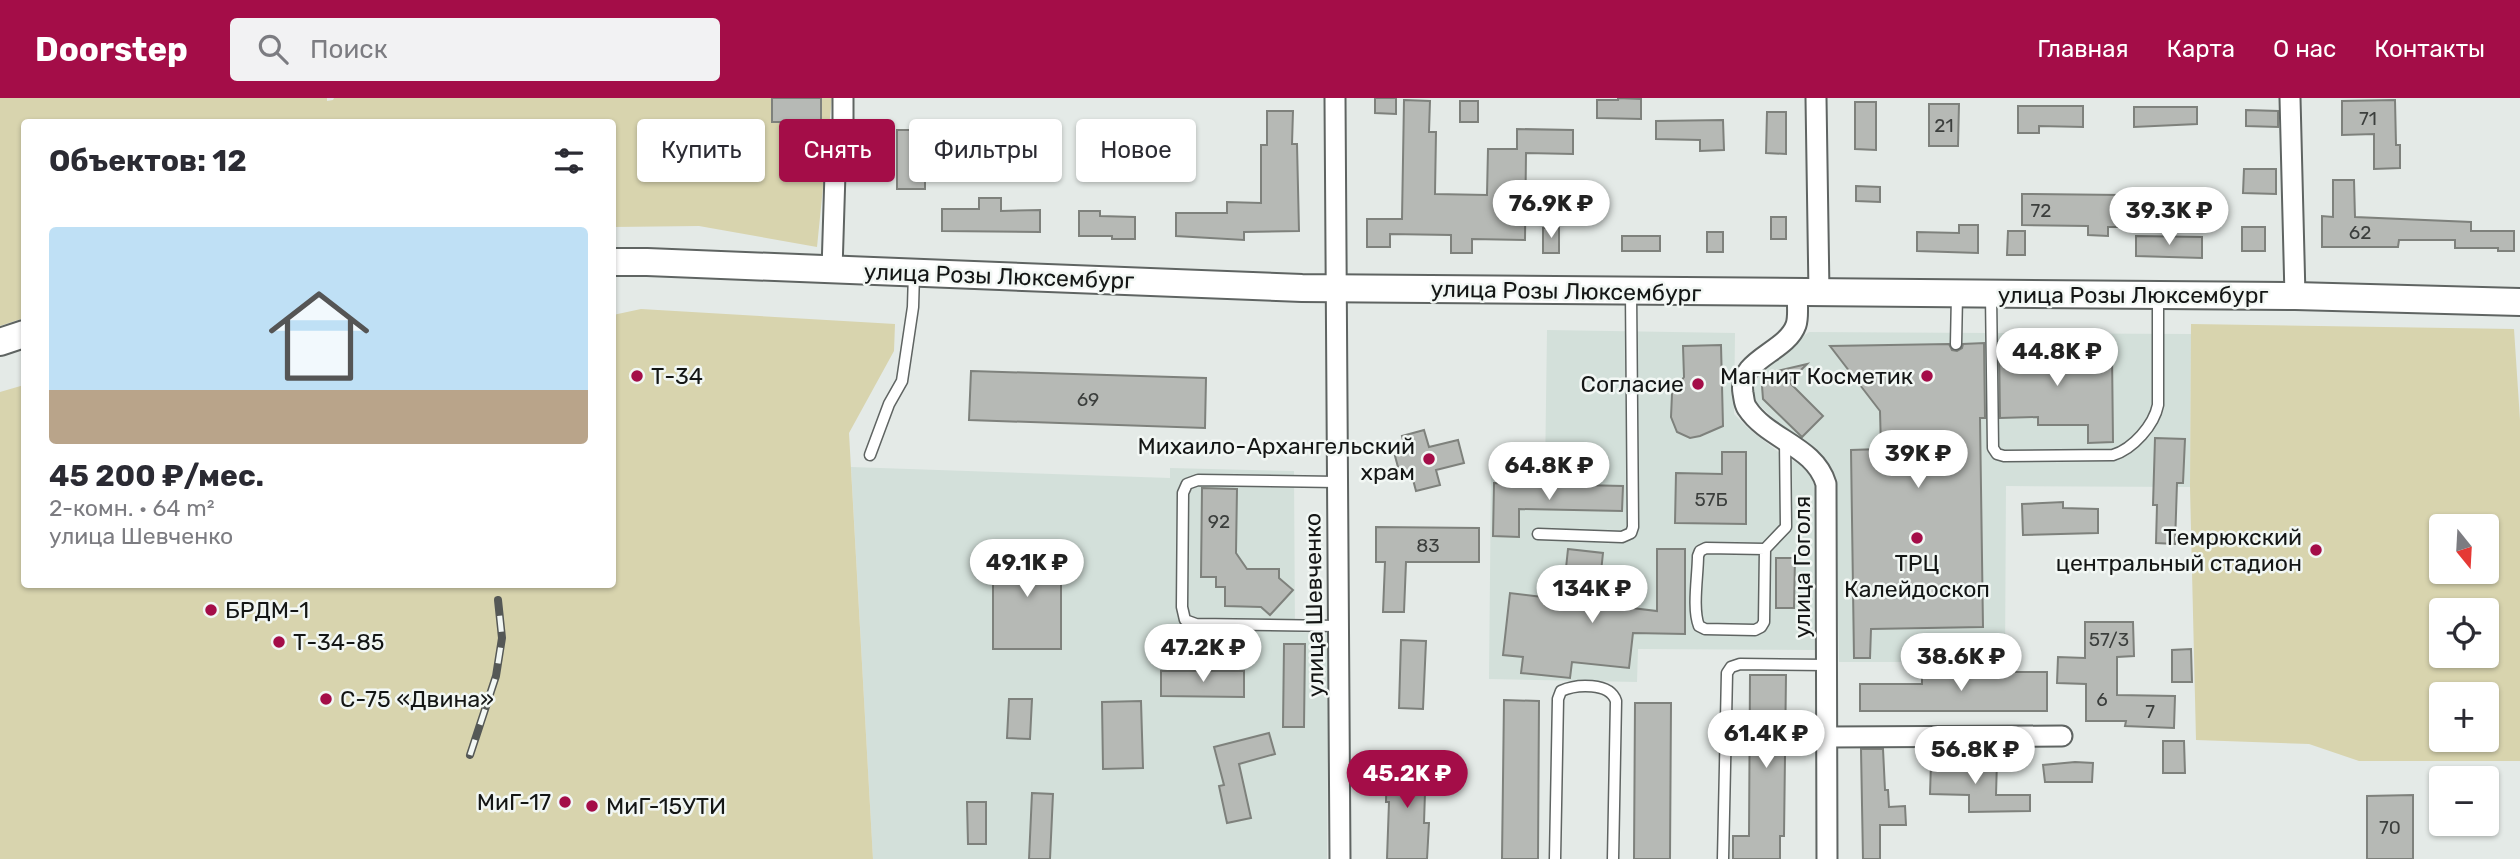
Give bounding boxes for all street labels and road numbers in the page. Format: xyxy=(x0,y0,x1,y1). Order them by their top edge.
street label: улица Розы Люксембург xyxy=(863,257,1135,295)
street label: улица Розы Люксембург xyxy=(1430,275,1702,307)
street label: улица Розы Люксембург xyxy=(1998,281,2268,309)
street label: улица Гоголя xyxy=(1788,496,1816,638)
street label: улица Шевченко xyxy=(1298,513,1330,697)

